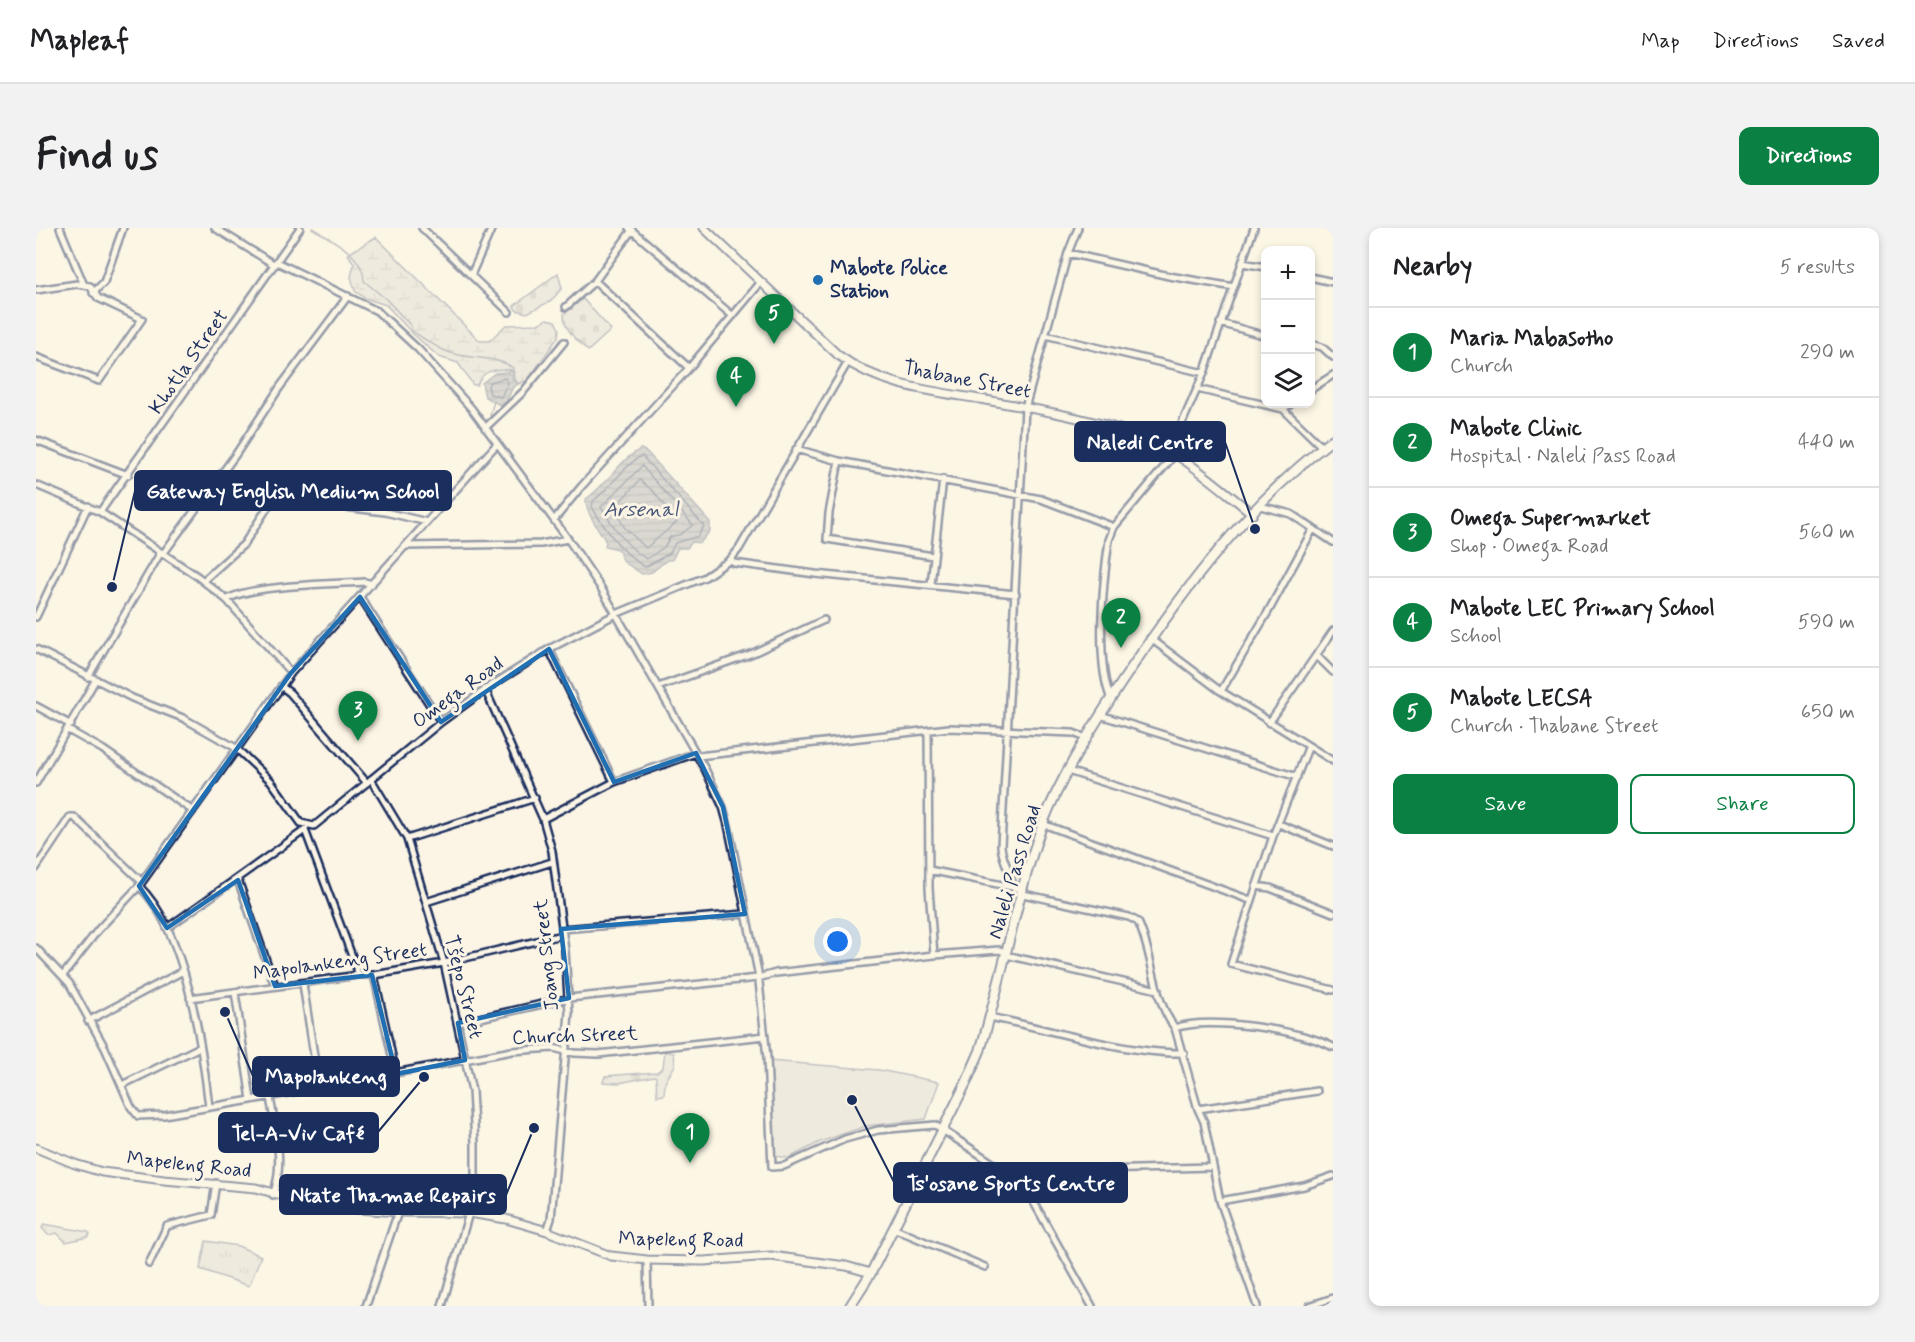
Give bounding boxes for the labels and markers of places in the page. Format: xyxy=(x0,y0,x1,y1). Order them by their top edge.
place label: Mabote Police Station xyxy=(830,255,948,305)
marker: Mabote Police Station xyxy=(811,273,825,287)
pin: 5 xyxy=(754,294,794,344)
pin: 4 xyxy=(716,358,756,407)
callout: Naledi Centre xyxy=(1075,422,1225,461)
callout: Gateway English Medium School xyxy=(135,471,451,510)
pin: 2 xyxy=(1102,598,1140,648)
pin: 3 xyxy=(338,692,378,741)
callout: Mapolankeng xyxy=(253,1057,399,1096)
callout: Tel-A-Viv Café xyxy=(219,1113,378,1152)
pin: 1 xyxy=(670,1114,710,1163)
callout: Ts'osane Sports Centre xyxy=(894,1163,1127,1202)
callout: Ntate Thamae Repairs xyxy=(280,1175,506,1214)

